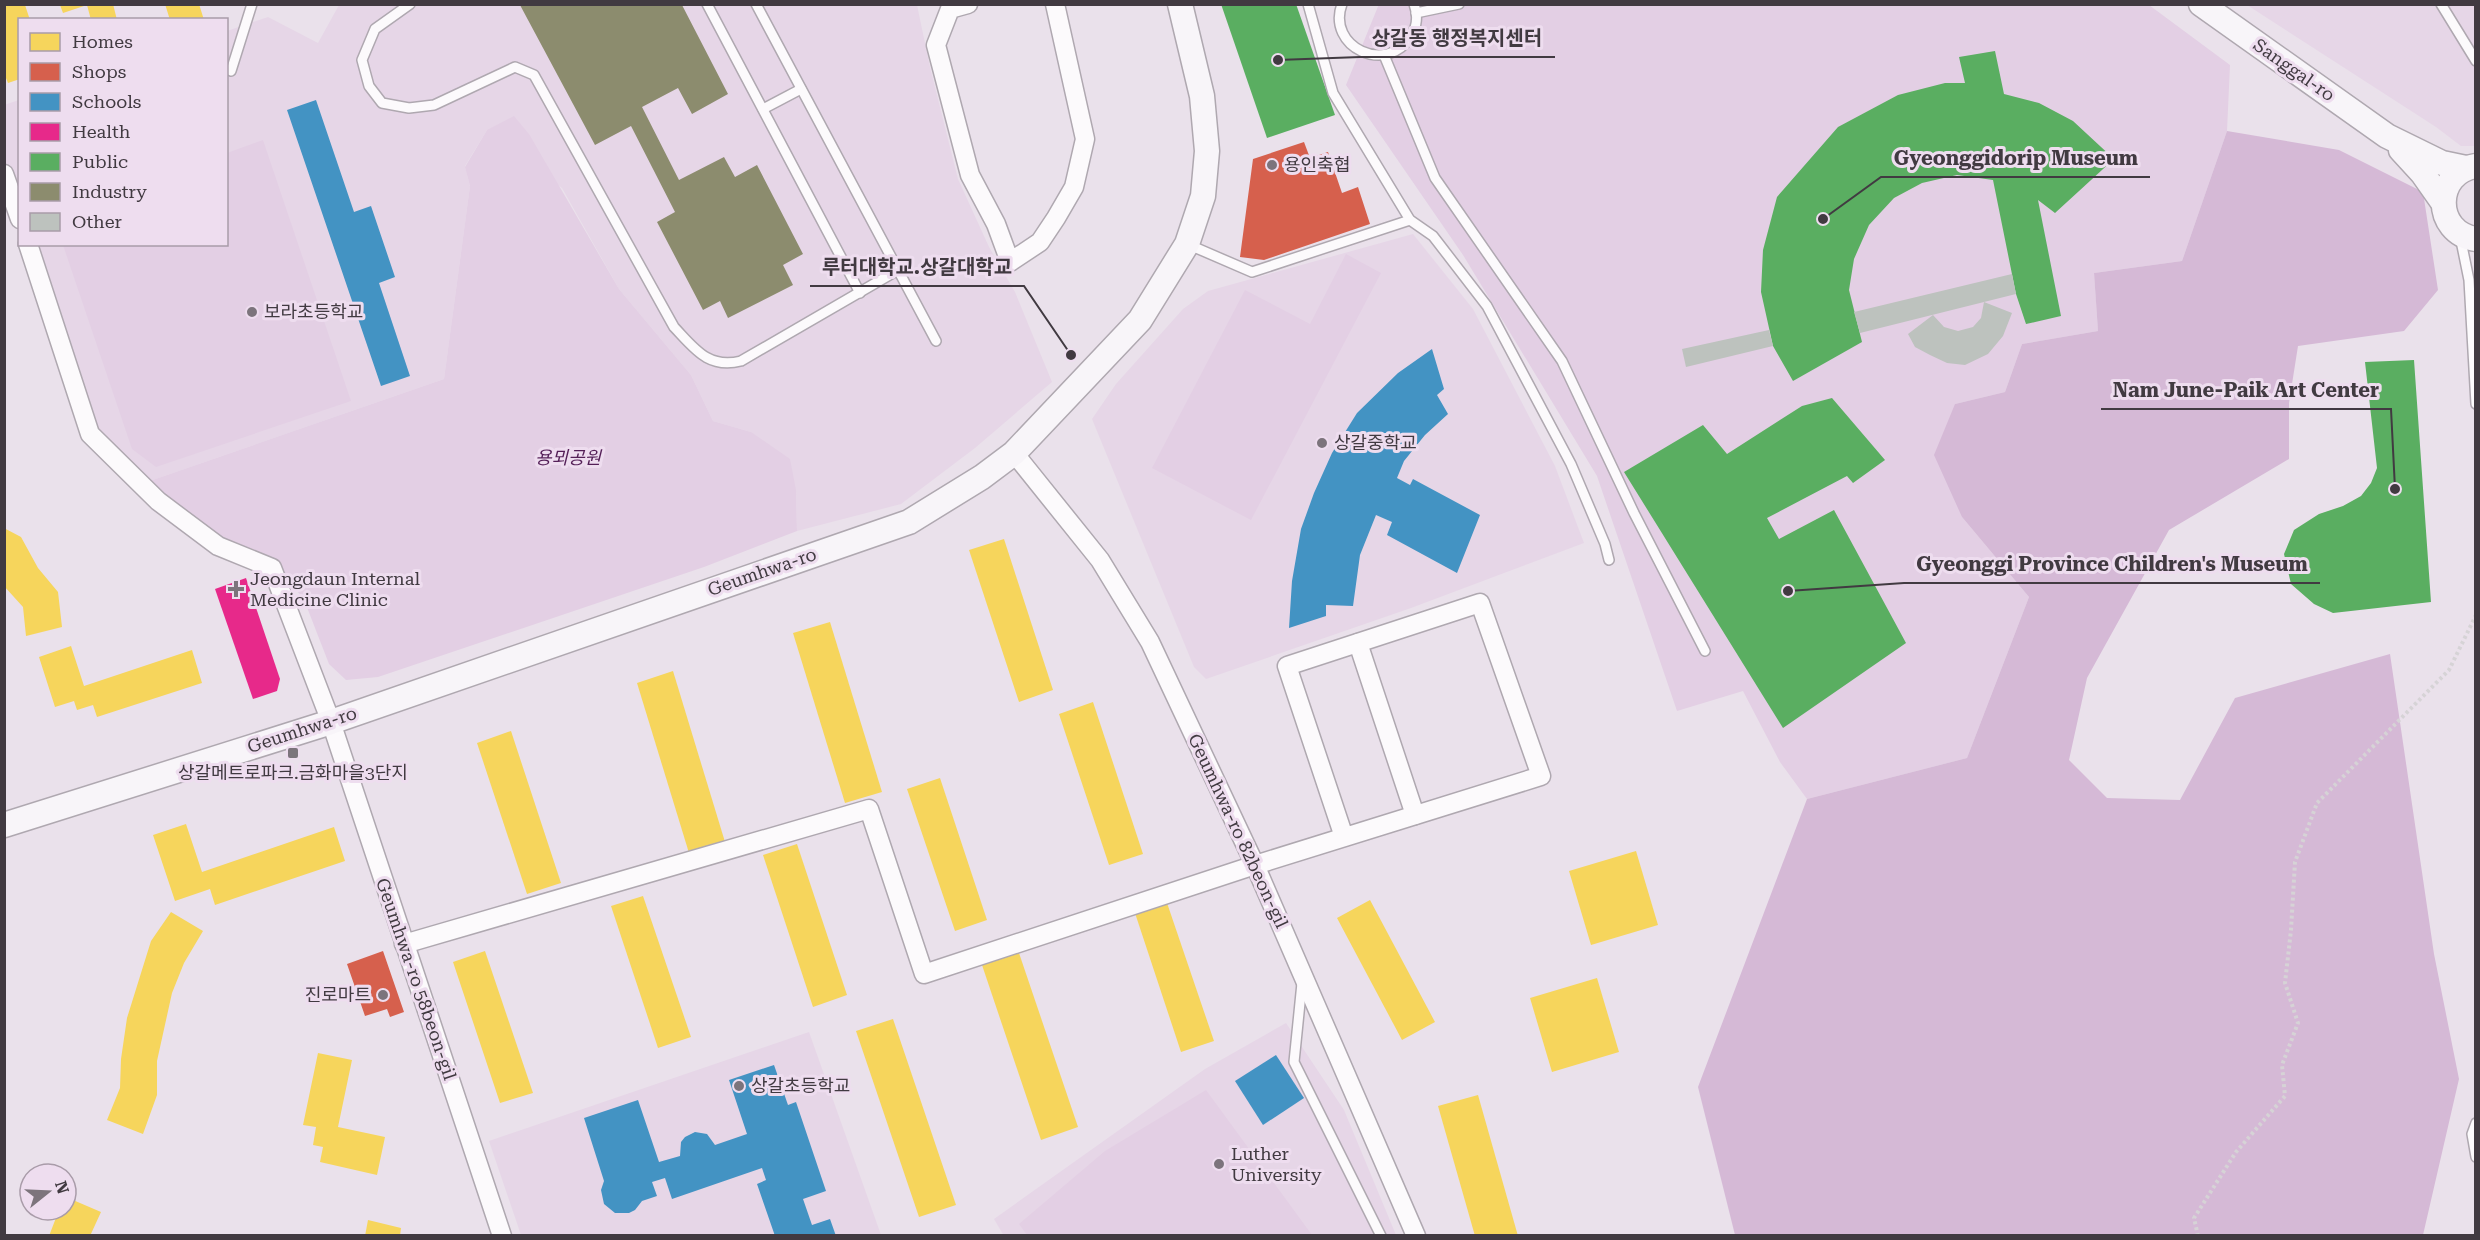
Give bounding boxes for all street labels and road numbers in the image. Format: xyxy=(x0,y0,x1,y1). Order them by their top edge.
street label: Sanggal-ro xyxy=(2250,34,2339,105)
street label: Geumhwa-ro xyxy=(705,543,819,600)
street label: Geumhwa-ro xyxy=(245,702,359,757)
street label: Geumhwa-ro 82beon-gil xyxy=(1184,730,1293,932)
street label: Geumhwa-ro 58beon-gil xyxy=(372,875,461,1083)

